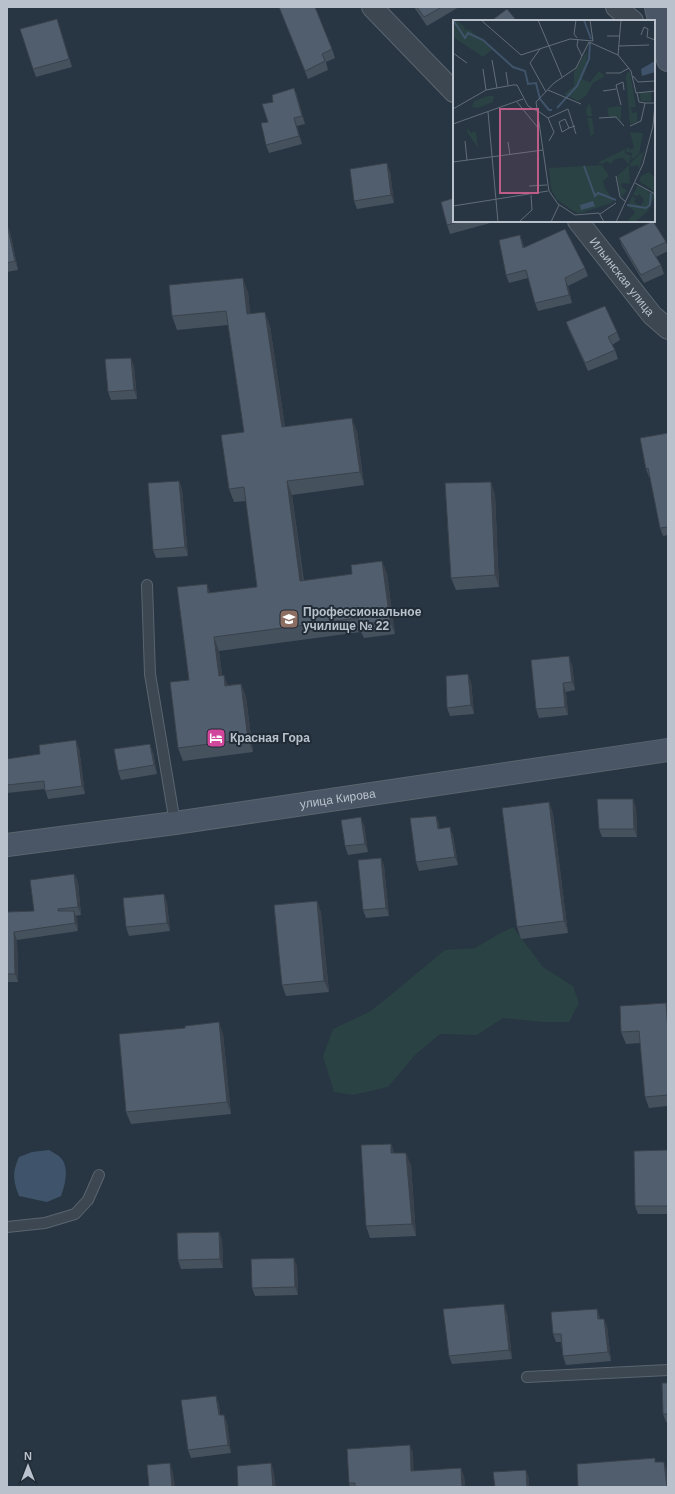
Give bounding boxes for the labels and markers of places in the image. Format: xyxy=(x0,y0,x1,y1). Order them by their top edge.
place label: Профессиональное училище № 22 xyxy=(303,605,422,633)
school or university icon: Профессиональное училище № 22 xyxy=(278,608,300,630)
hotel icon: Красная Гора xyxy=(205,727,227,749)
place label: Красная Гора xyxy=(230,731,310,745)

